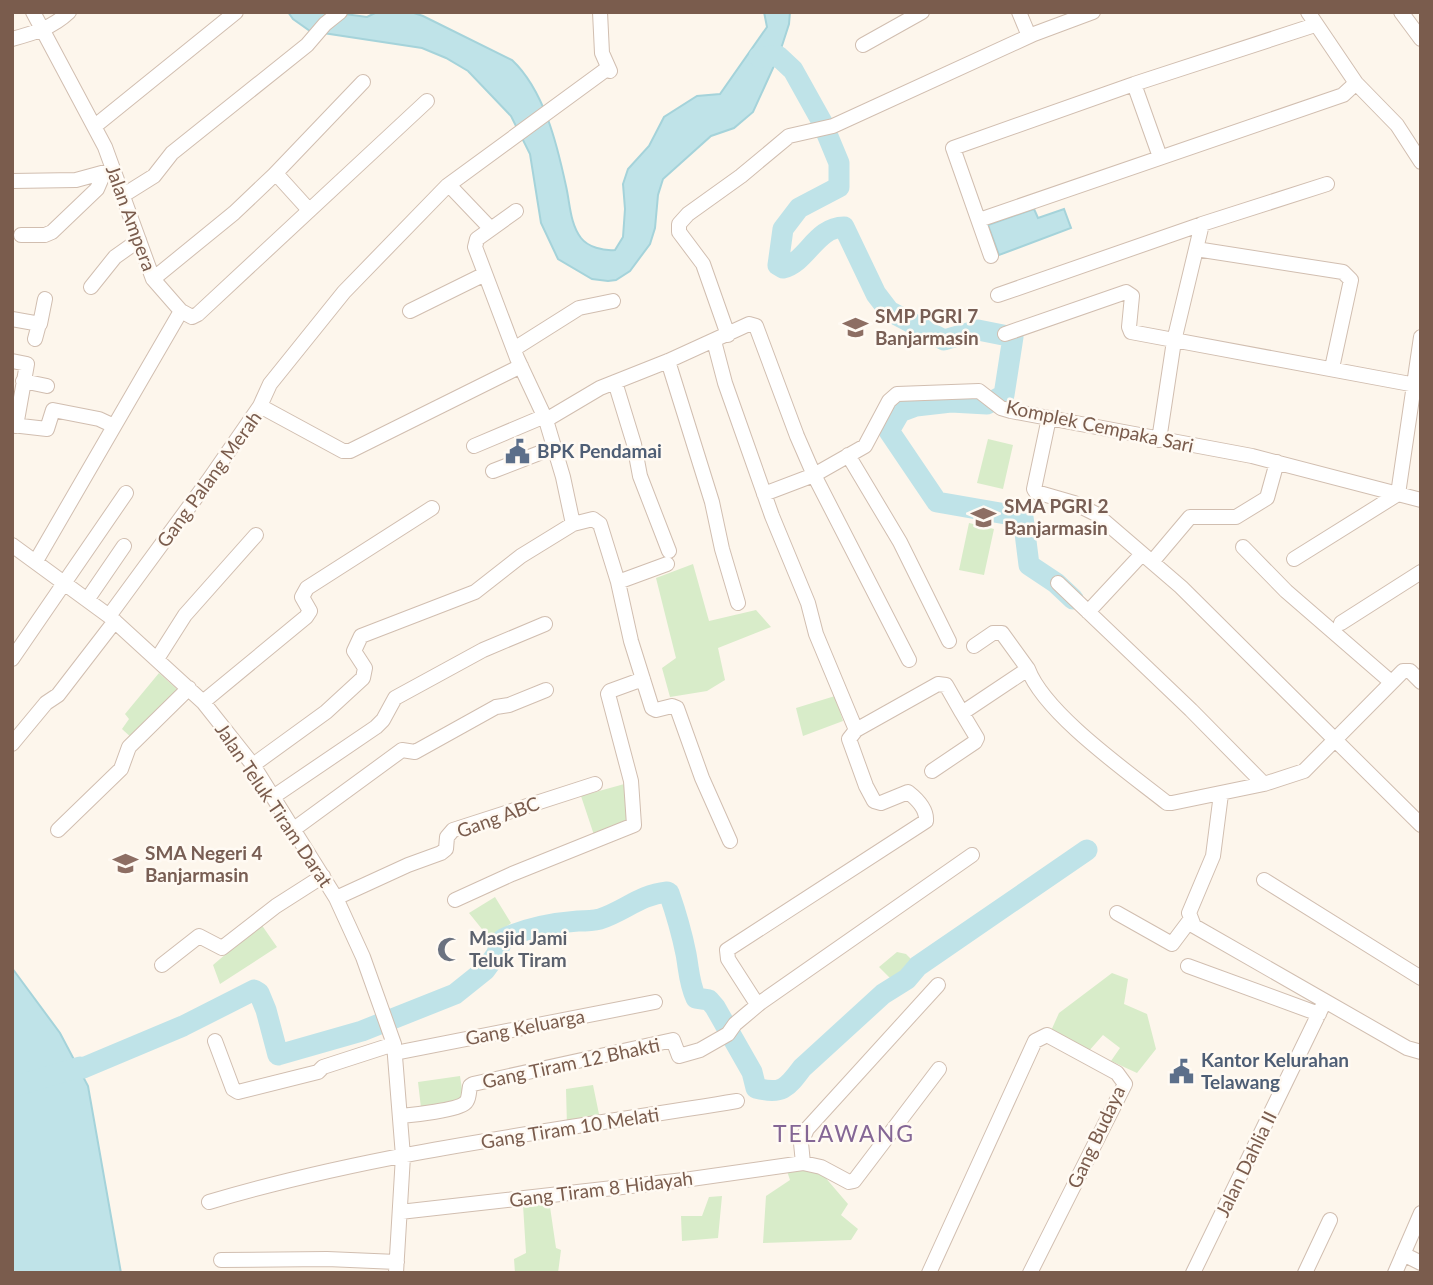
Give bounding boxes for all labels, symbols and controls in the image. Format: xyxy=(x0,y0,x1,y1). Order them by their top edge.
street label: Jalan Ampera xyxy=(102,162,161,274)
place label: SMP PGRI 7 Banjarmasin xyxy=(875,304,979,349)
school or university icon: SMP PGRI 7 Banjarmasin xyxy=(841,313,869,341)
street label: Komplek Cempaka Sari xyxy=(1004,394,1196,457)
street label: Gang Palang Merah xyxy=(151,406,266,551)
public building icon: BPK Pendamai xyxy=(503,437,531,465)
place label: BPK Pendamai xyxy=(537,439,662,462)
place label: SMA PGRI 2 Banjarmasin xyxy=(1004,494,1109,539)
school or university icon: SMA PGRI 2 Banjarmasin xyxy=(970,503,998,531)
street label: Jalan Teluk Tiram Darat xyxy=(211,718,338,891)
street label: Gang ABC xyxy=(454,791,542,842)
place label: SMA Negeri 4 Banjarmasin xyxy=(145,841,263,886)
school or university icon: SMA Negeri 4 Banjarmasin xyxy=(111,850,139,878)
place label: Masjid Jami Teluk Tiram xyxy=(469,926,567,971)
mosque icon: Masjid Jami Teluk Tiram xyxy=(435,935,463,963)
street label: Gang Keluarga xyxy=(463,1004,587,1049)
street label: Gang Tiram 12 Bhakti xyxy=(480,1032,662,1093)
place label: Kantor Kelurahan Telawang xyxy=(1201,1048,1349,1093)
public building icon: Kantor Kelurahan Telawang xyxy=(1167,1057,1195,1085)
street label: Gang Budaya xyxy=(1062,1082,1129,1192)
street label: Gang Tiram 10 Melati xyxy=(479,1102,661,1153)
street label: Jalan Dahlia II xyxy=(1210,1107,1281,1220)
district label: TELAWANG xyxy=(773,1119,915,1147)
street label: Gang Tiram 8 Hidayah xyxy=(508,1166,694,1211)

